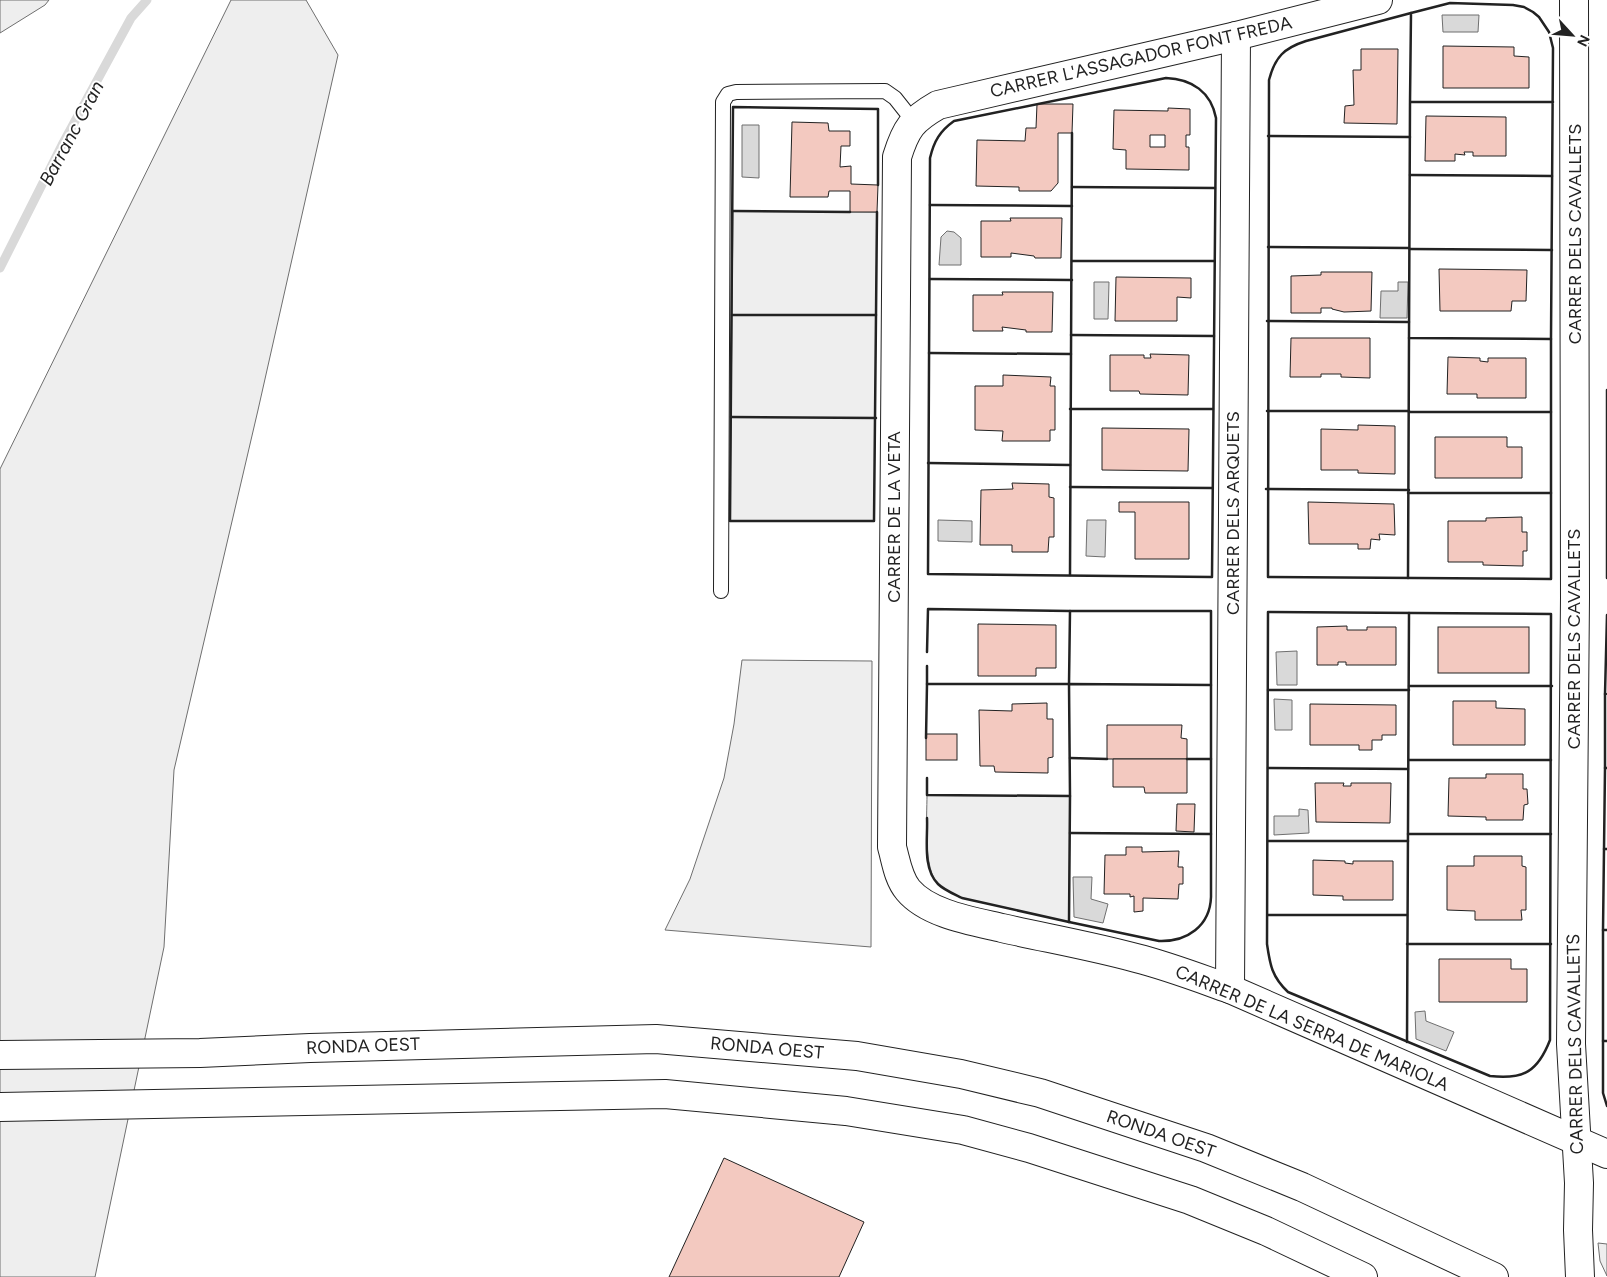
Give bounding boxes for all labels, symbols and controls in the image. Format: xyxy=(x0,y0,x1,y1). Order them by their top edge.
north arrow xyxy=(1547,10,1597,60)
street label: CARRER L'ASSAGADOR FONT FREDA xyxy=(988,12,1294,102)
text: N xyxy=(1573,32,1593,49)
water label: Barranc Gran xyxy=(34,77,109,189)
street label: CARRER DELS CAVALLETS xyxy=(1564,124,1586,344)
street label: CARRER DELS ARQUETS xyxy=(1222,411,1244,615)
street label: CARRER DE LA VETA xyxy=(883,431,905,603)
street label: CARRER DELS CAVALLETS xyxy=(1563,529,1585,749)
street label: CARRER DELS CAVALLETS xyxy=(1562,934,1588,1154)
street label: CARRER DE LA SERRA DE MARIOLA xyxy=(1172,960,1452,1096)
street label: RONDA OEST xyxy=(709,1032,825,1064)
street label: RONDA OEST xyxy=(306,1033,420,1059)
street label: RONDA OEST xyxy=(1104,1105,1218,1163)

